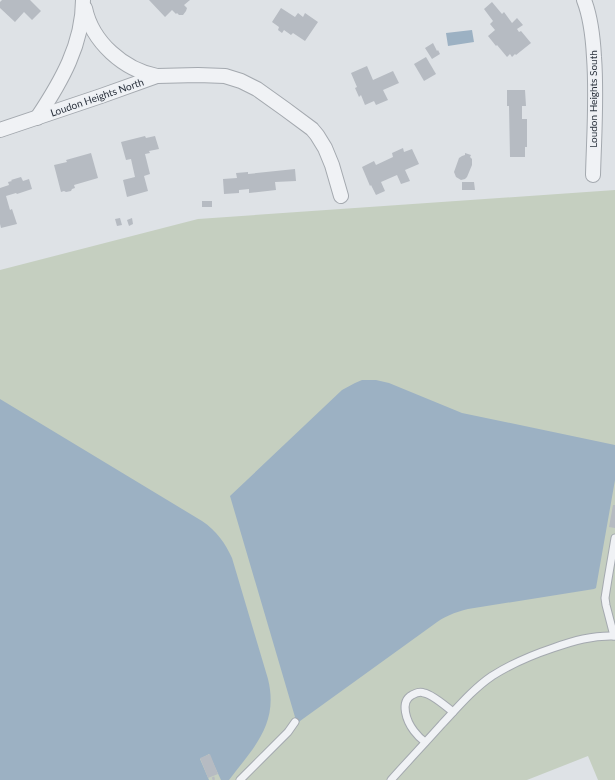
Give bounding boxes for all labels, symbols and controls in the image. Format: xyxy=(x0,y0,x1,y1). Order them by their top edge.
street label: Loudon Heights South xyxy=(587,50,599,148)
street label: Loudon Heights North xyxy=(49,75,145,119)

